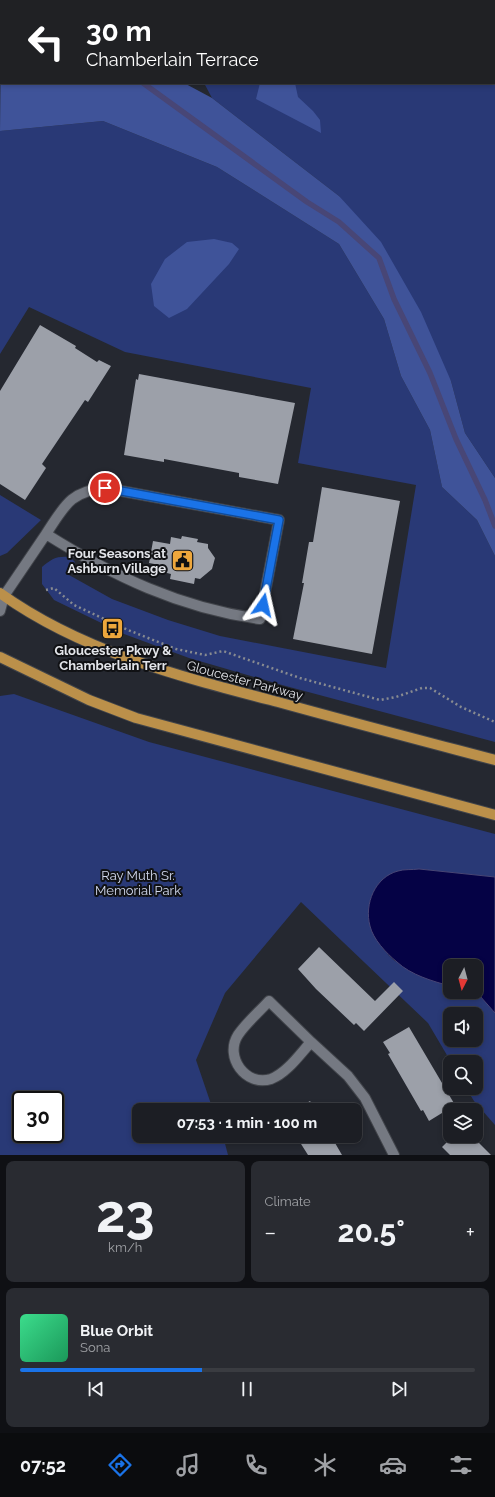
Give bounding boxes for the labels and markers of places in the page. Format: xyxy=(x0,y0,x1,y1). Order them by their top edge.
pin xyxy=(88,471,122,505)
place label: Four Seasons at Ashburn Village xyxy=(67,546,166,576)
public building icon: Four Seasons at Ashburn Village xyxy=(169,547,195,573)
bus stop icon: Gloucester Pkwy & Chamberlain Terr xyxy=(100,615,126,641)
place label: Gloucester Pkwy & Chamberlain Terr xyxy=(55,643,172,673)

